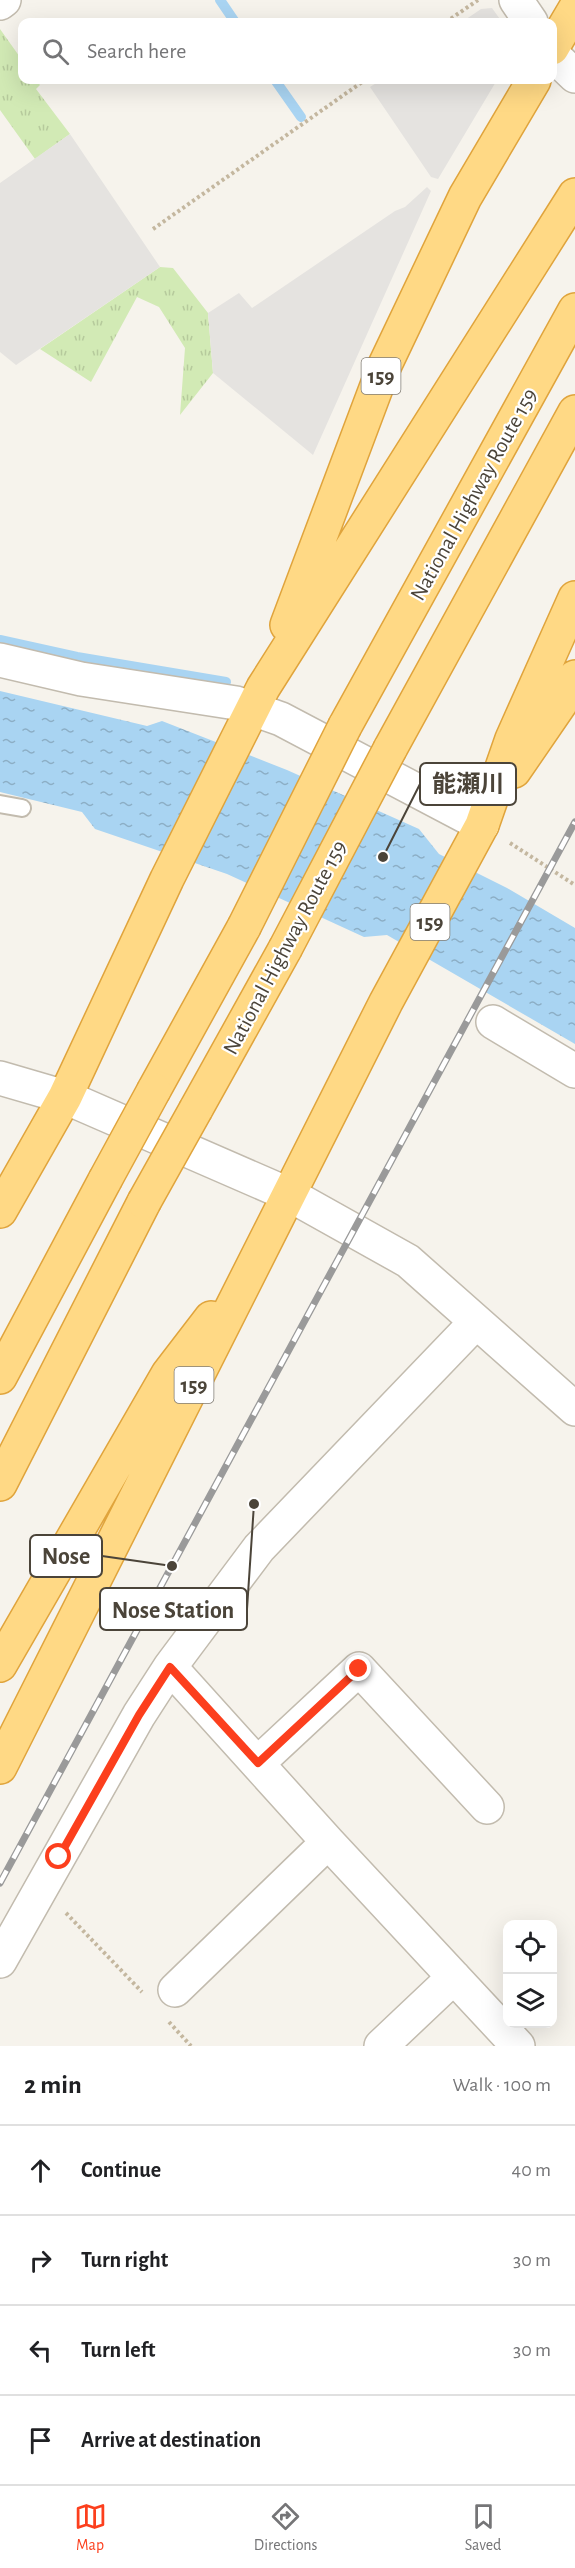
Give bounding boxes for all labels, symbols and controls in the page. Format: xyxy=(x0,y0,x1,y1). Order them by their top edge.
search box xyxy=(18,18,557,84)
icon: search xyxy=(39,35,72,68)
text: Search here xyxy=(87,40,186,62)
road number: 159 xyxy=(362,358,400,394)
street label: National Highway Route 159 xyxy=(406,385,541,604)
callout: 能瀬川 xyxy=(420,763,516,805)
text: 能瀬川 xyxy=(432,771,504,797)
street label: National Highway Route 159 xyxy=(219,837,351,1058)
road number: 159 xyxy=(410,904,450,940)
road number: 159 xyxy=(174,1367,214,1403)
callout: Nose xyxy=(30,1535,102,1577)
text: Nose xyxy=(42,1545,90,1569)
callout: Nose Station xyxy=(100,1588,247,1630)
text: Nose Station xyxy=(112,1599,234,1623)
route end xyxy=(345,1655,371,1681)
route start xyxy=(45,1843,71,1869)
map controls xyxy=(503,1920,557,2028)
button: locate xyxy=(503,1920,557,1974)
button: layers xyxy=(503,1974,557,2028)
text: 2 min xyxy=(24,2072,82,2098)
text: Walk · 100 m xyxy=(452,2075,551,2095)
icon: ahead xyxy=(24,2154,57,2187)
text: Continue xyxy=(81,2159,161,2181)
text: 40 m xyxy=(512,2160,551,2180)
icon: right xyxy=(24,2244,57,2277)
text: Turn right xyxy=(81,2249,168,2271)
text: 30 m xyxy=(513,2250,551,2270)
icon: left xyxy=(24,2334,57,2367)
text: Turn left xyxy=(81,2339,155,2361)
text: 30 m xyxy=(513,2340,551,2360)
icon: arrive xyxy=(24,2424,57,2457)
text: Arrive at destination xyxy=(81,2429,261,2451)
tab: Map xyxy=(74,2500,107,2555)
tab: Directions xyxy=(254,2500,318,2555)
tab: Saved xyxy=(465,2500,501,2555)

